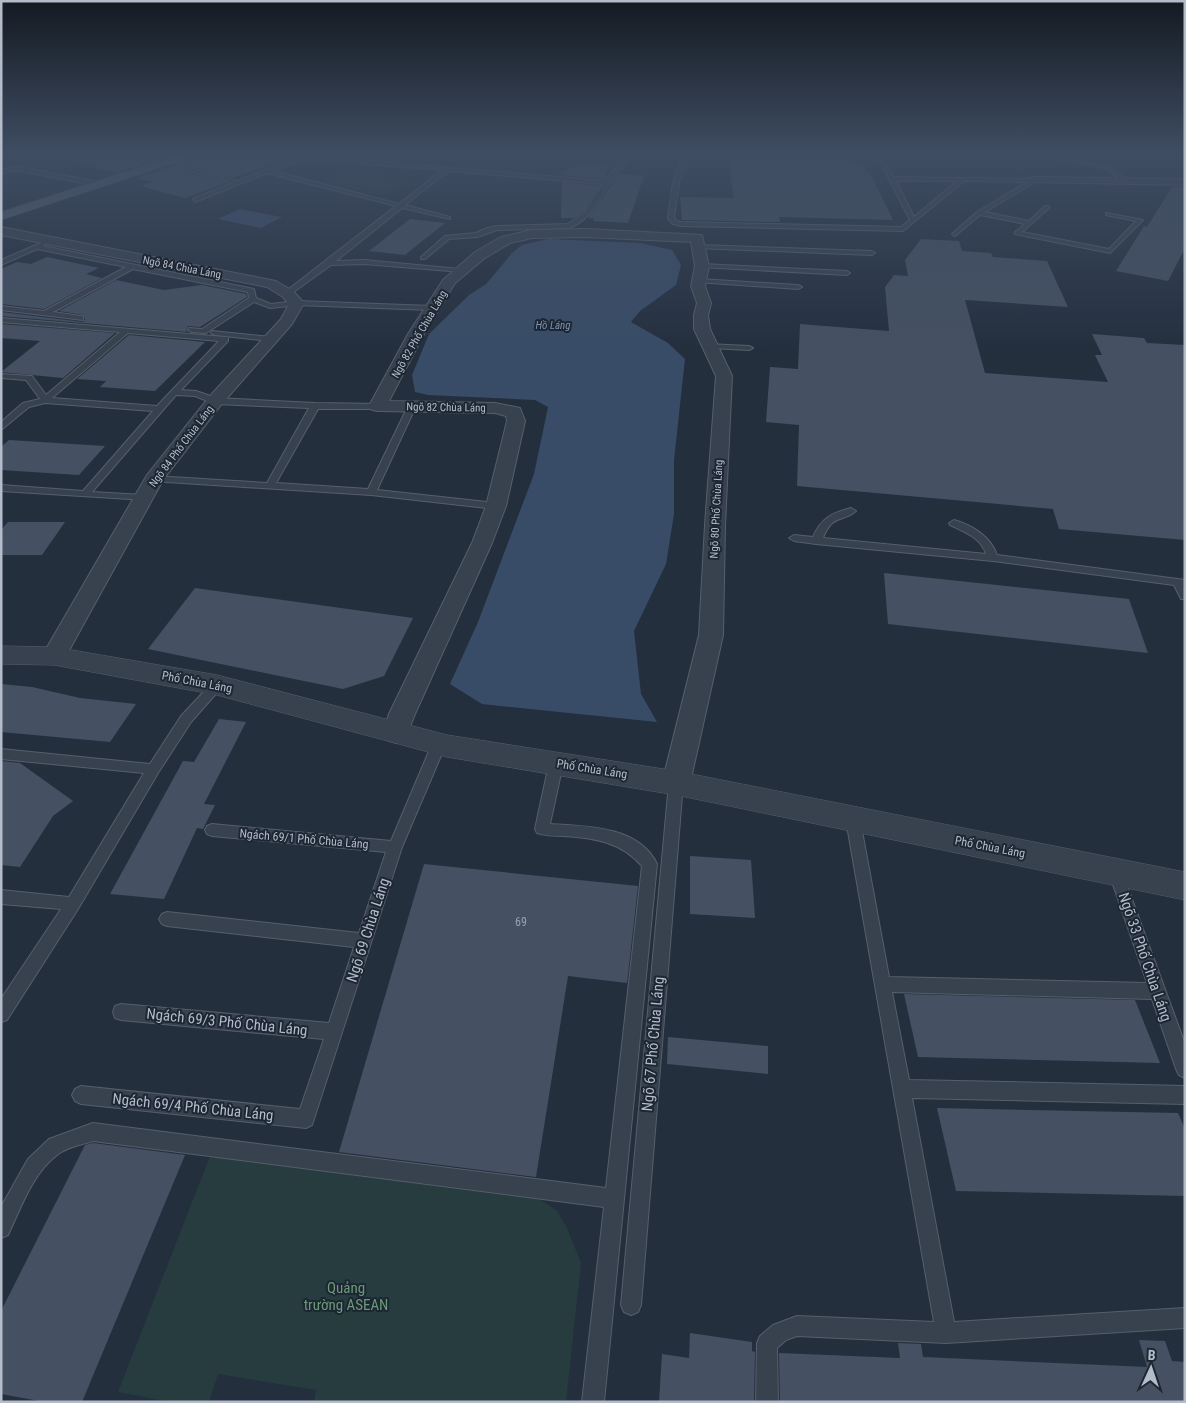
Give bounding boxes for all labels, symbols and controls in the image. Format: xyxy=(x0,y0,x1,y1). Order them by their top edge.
street label: Ngõ 84 Chùa Láng xyxy=(142,254,222,281)
street label: Ngõ 82 Phố Chùa Láng xyxy=(389,288,450,380)
water label: Hồ Láng xyxy=(535,319,571,332)
street label: Ngõ 82 Chùa Láng xyxy=(406,400,486,415)
street label: Ngõ 84 Phố Chùa Láng xyxy=(146,403,216,490)
street label: Ngõ 80 Phố Chùa Láng xyxy=(707,459,726,559)
street label: Phố Chùa Láng xyxy=(161,668,233,696)
street label: Phố Chùa Láng xyxy=(556,757,628,782)
street label: Ngách 69/1 Phố Chùa Láng xyxy=(239,826,369,852)
street label: Phố Chùa Láng xyxy=(954,833,1026,861)
street label: Ngõ 69 Chùa Láng xyxy=(343,876,393,984)
street label: Ngõ 33 Phố Chùa Láng xyxy=(1115,890,1175,1024)
house number: 69 xyxy=(515,915,527,929)
street label: Ngõ 67 Phố Chùa Láng xyxy=(638,976,668,1112)
street label: Ngách 69/3 Phố Chùa Láng xyxy=(146,1005,308,1039)
street label: Ngách 69/4 Phố Chùa Láng xyxy=(112,1090,274,1124)
park label: Quảng trường ASEAN xyxy=(304,1279,388,1314)
north arrow xyxy=(1126,1343,1176,1393)
text: B xyxy=(1147,1347,1156,1363)

